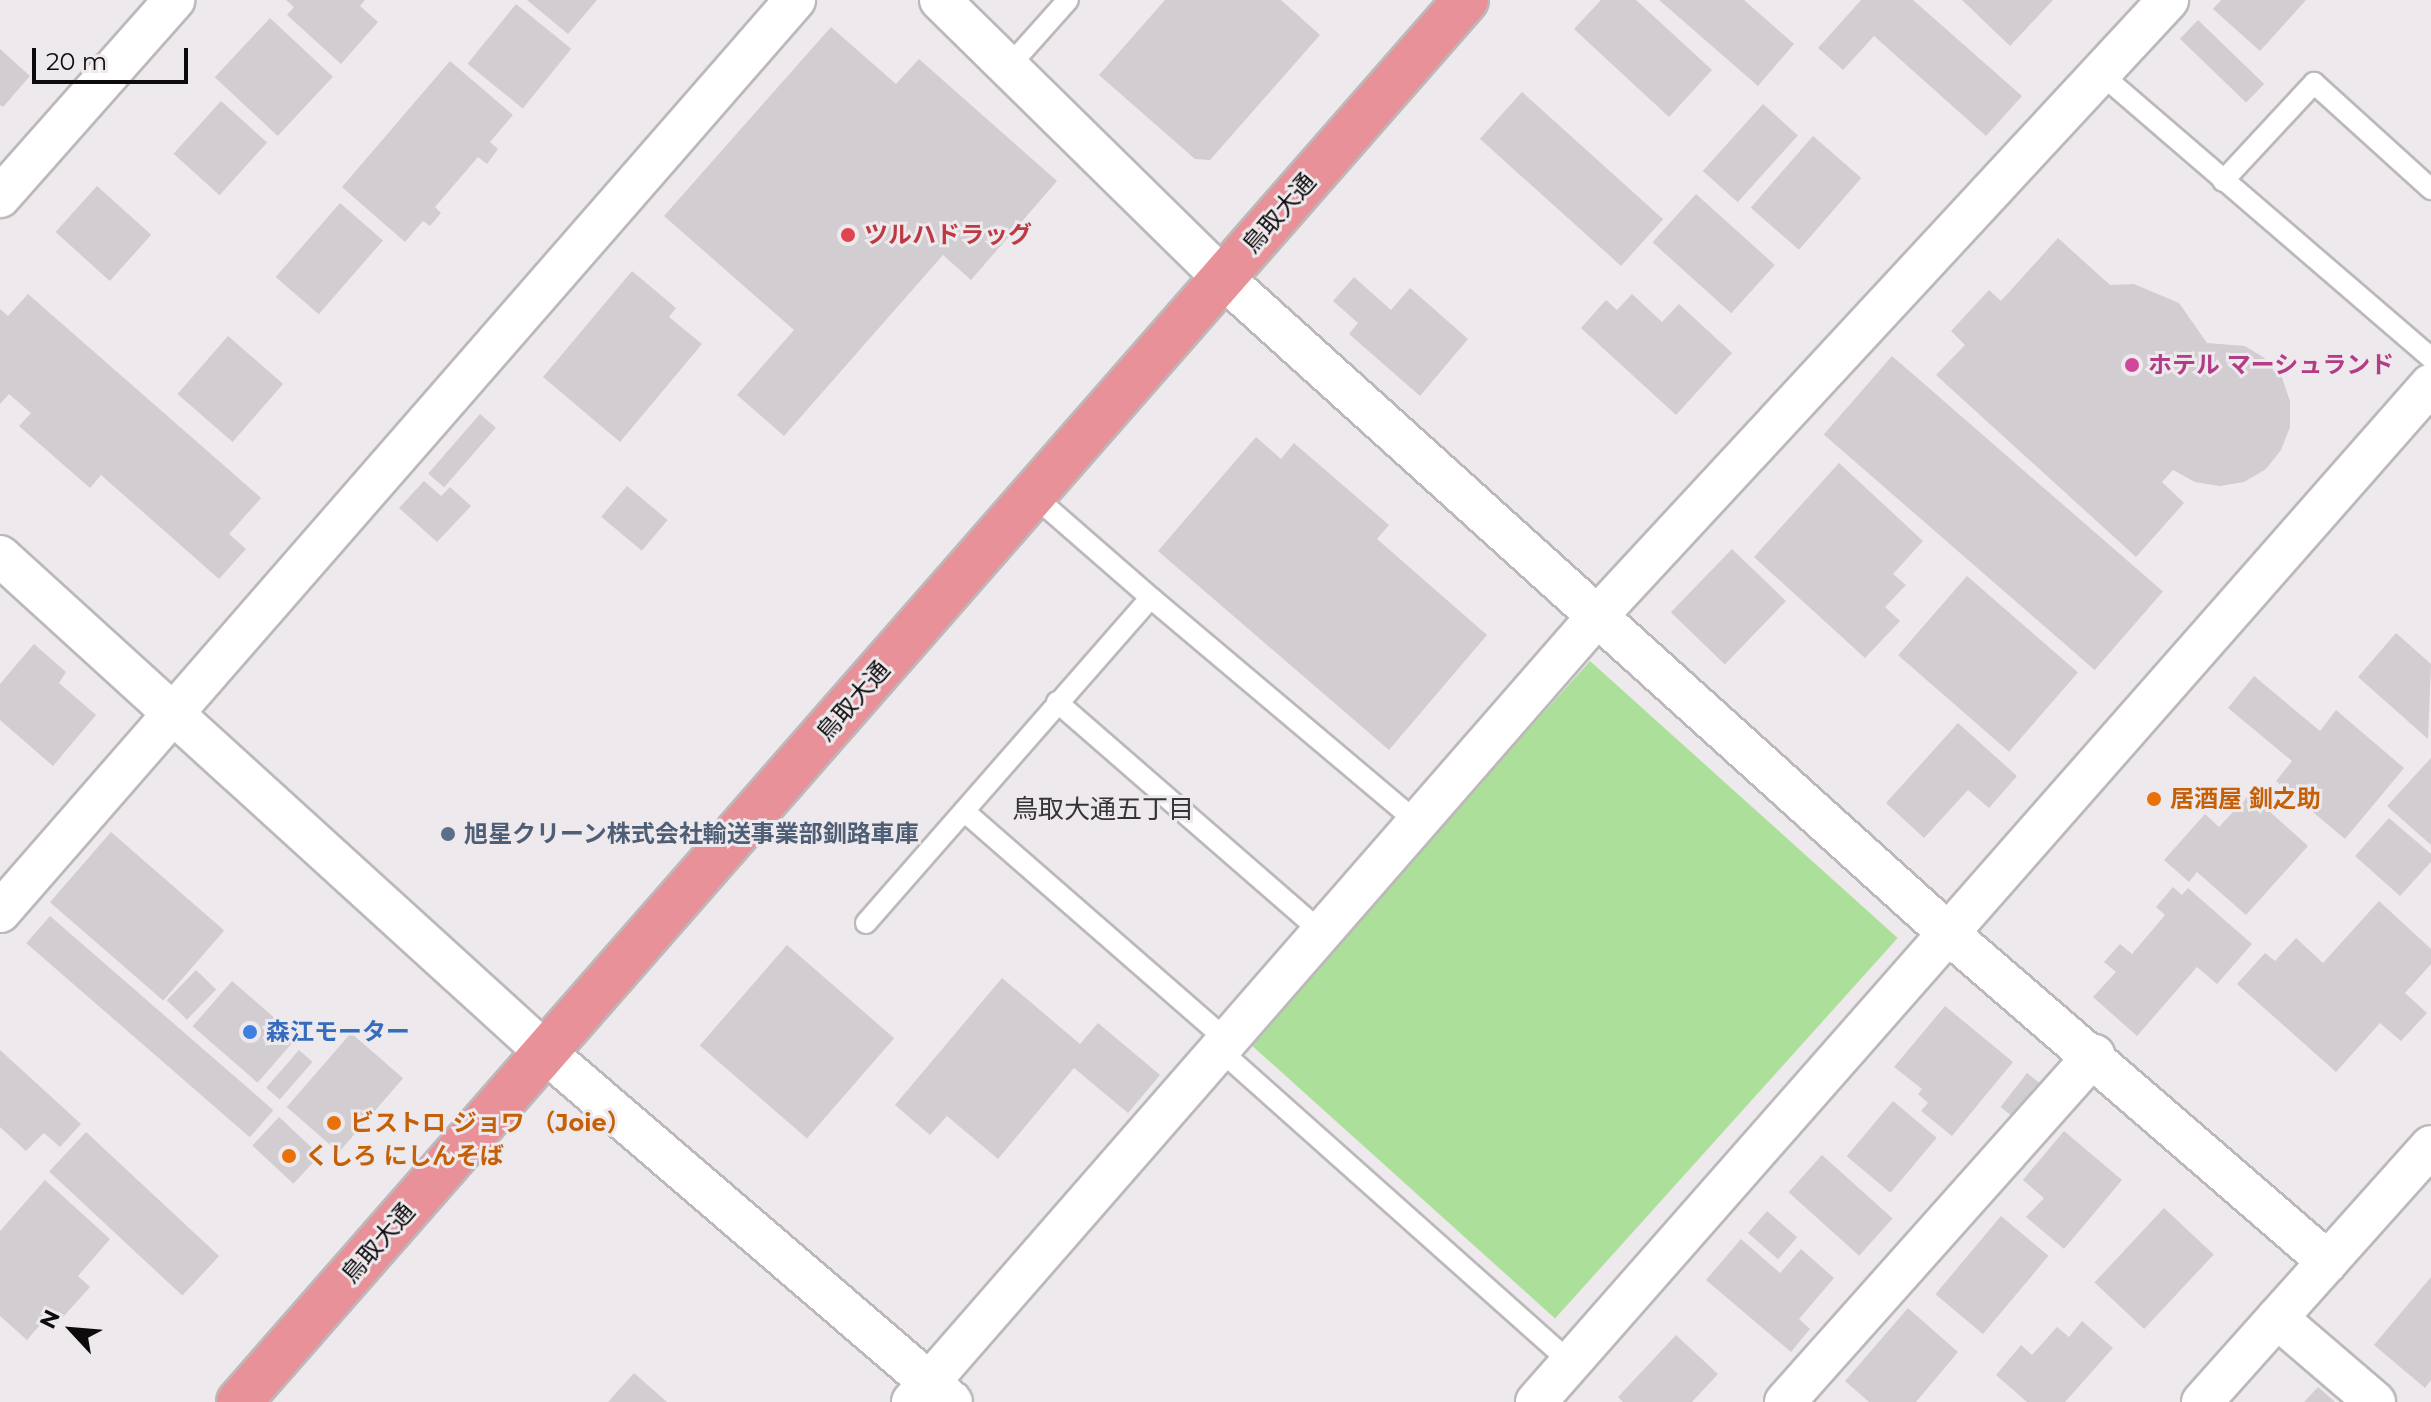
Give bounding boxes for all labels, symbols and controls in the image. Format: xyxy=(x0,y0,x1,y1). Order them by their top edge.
scale bar xyxy=(36,32,192,82)
text: 20 m xyxy=(46,47,107,76)
street label: 鳥取大通 xyxy=(1237,167,1321,259)
place label: ツルハドラッグ xyxy=(864,221,1032,249)
marker: ツルハドラッグ xyxy=(839,226,857,244)
place label: ホテル マーシュランド xyxy=(2148,351,2395,379)
marker: ホテル マーシュランド xyxy=(2123,356,2141,374)
street label: 鳥取大通 xyxy=(811,655,895,747)
place label: 居酒屋 釧之助 xyxy=(2170,785,2321,813)
marker: 居酒屋 釧之助 xyxy=(2145,790,2163,808)
district label: 鳥取大通五丁目 xyxy=(1012,794,1194,826)
place label: 旭星クリーン株式会社輸送事業部釧路車庫 xyxy=(464,820,920,848)
marker: 旭星クリーン株式会社輸送事業部釧路車庫 xyxy=(439,825,457,843)
place label: 森江モーター xyxy=(266,1018,410,1046)
marker: 森江モーター xyxy=(241,1023,259,1041)
place label: ビストロ ジョワ （Joie） xyxy=(350,1109,631,1137)
marker: ビストロ ジョワ （Joie） xyxy=(325,1114,343,1132)
place label: くしろ にしんそば xyxy=(305,1142,504,1170)
marker: くしろ にしんそば xyxy=(280,1147,298,1165)
street label: 鳥取大通 xyxy=(336,1197,420,1289)
north arrow xyxy=(32,1290,112,1370)
text: N xyxy=(34,1305,66,1333)

